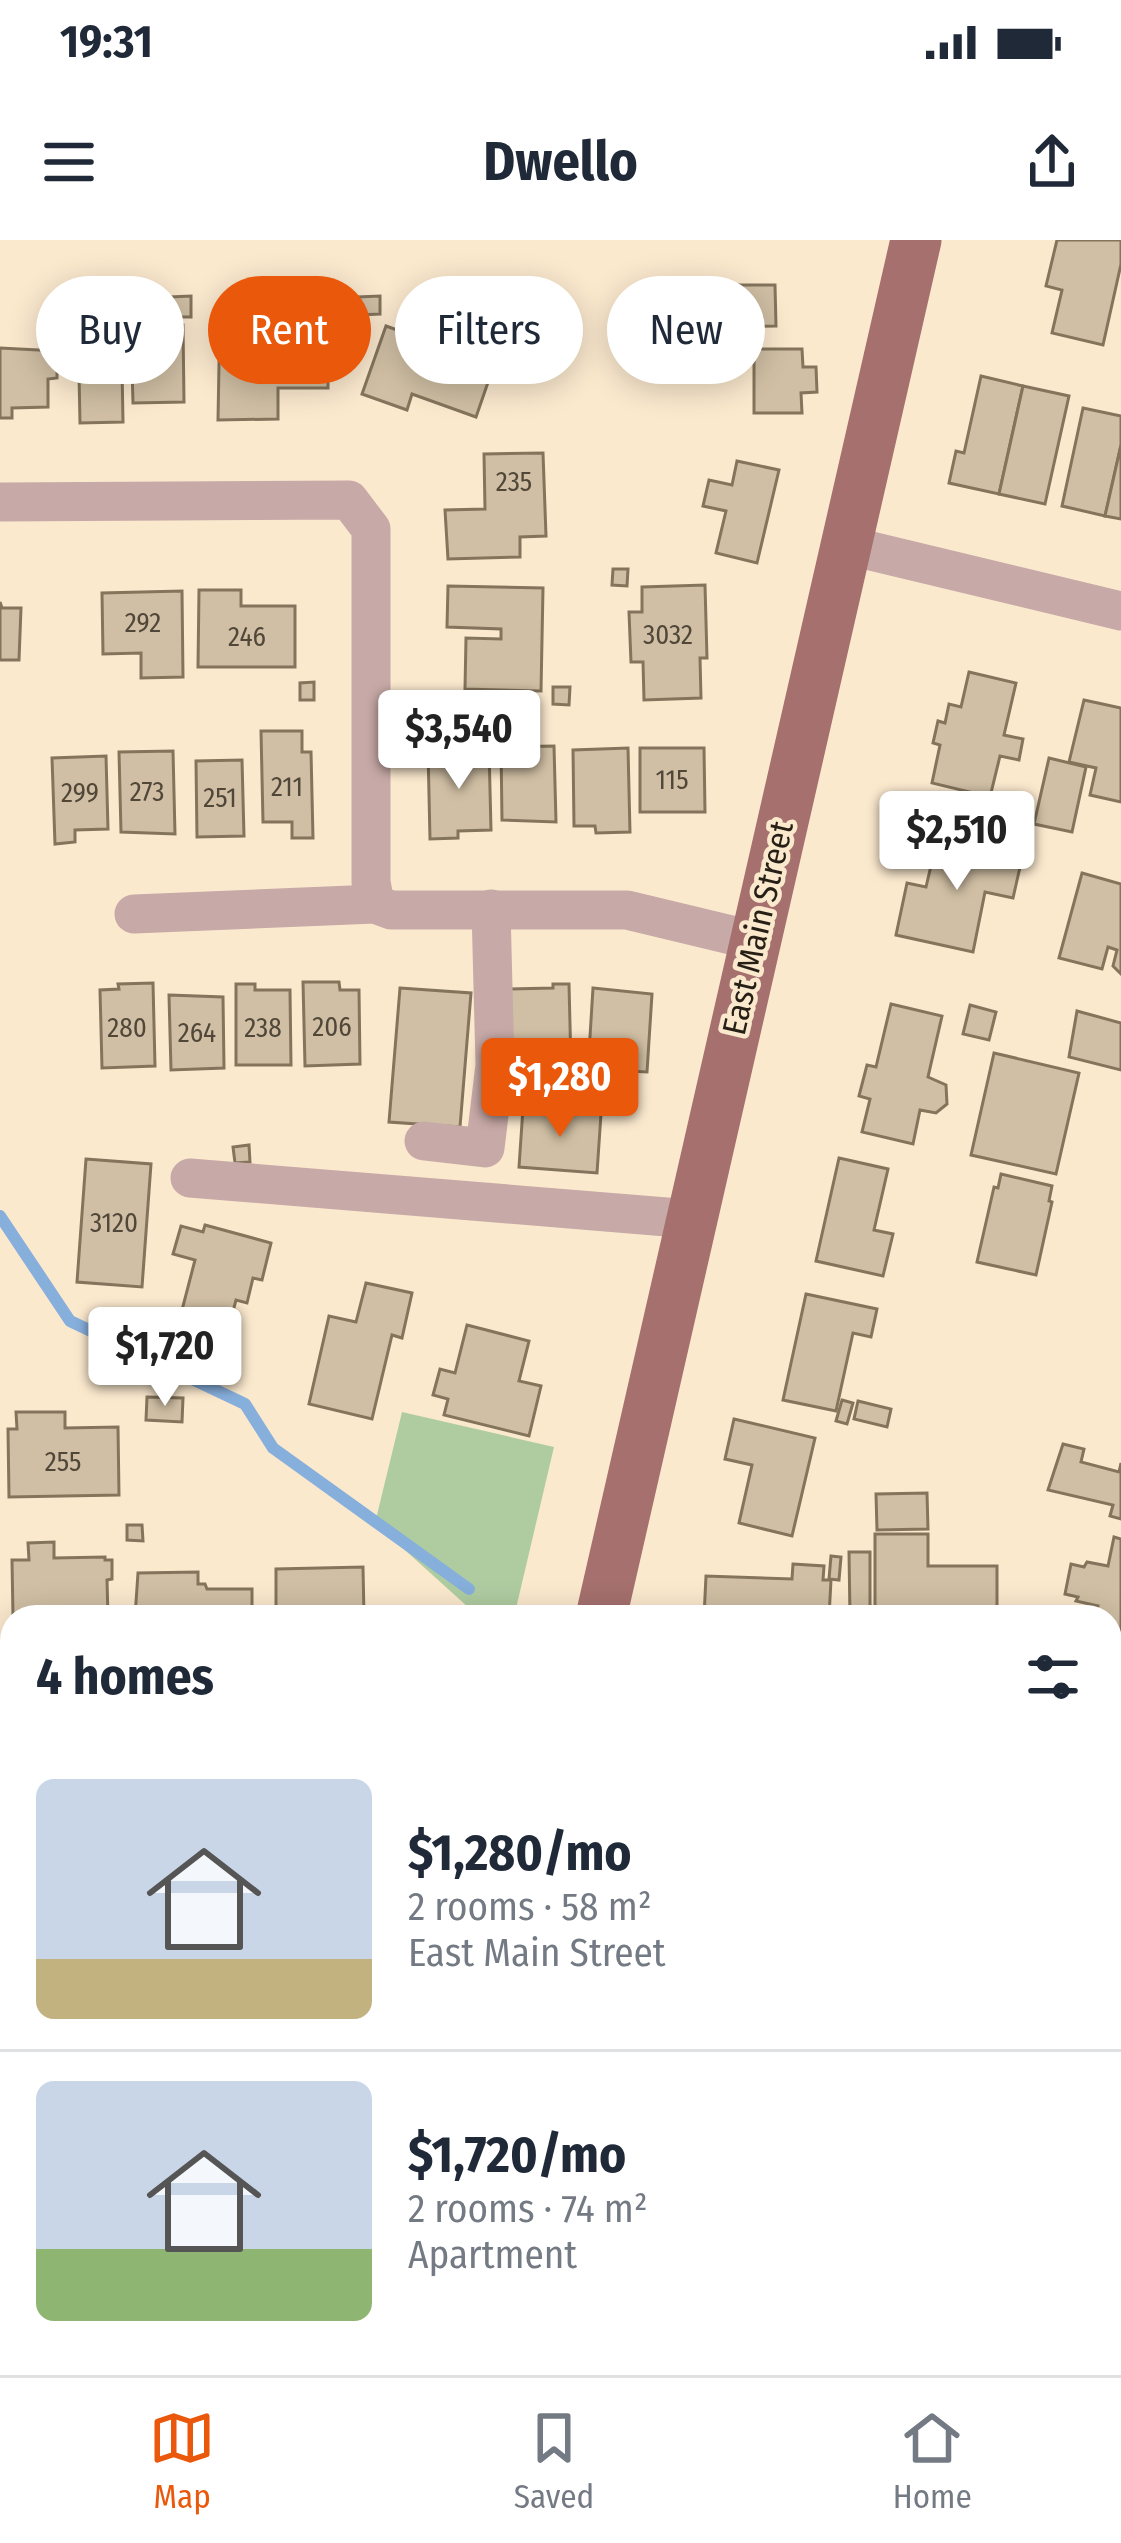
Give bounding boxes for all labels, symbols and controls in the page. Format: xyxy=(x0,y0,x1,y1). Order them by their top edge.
text: 19:31 xyxy=(60,15,153,69)
icon: menu xyxy=(36,129,102,195)
icon: share xyxy=(1019,129,1085,195)
text: Dwello xyxy=(483,130,638,194)
chip: Buy xyxy=(36,276,184,384)
chip: Rent xyxy=(208,276,371,384)
chip: Filters xyxy=(395,276,583,384)
chip: New xyxy=(607,276,765,384)
house number: 235 xyxy=(496,466,532,498)
house number: 292 xyxy=(125,607,161,639)
house number: 3032 xyxy=(643,619,693,651)
house number: 246 xyxy=(228,621,266,653)
pin: $3,540 xyxy=(361,690,557,792)
text: $3,540 xyxy=(405,706,513,752)
house number: 115 xyxy=(655,764,689,796)
house number: 211 xyxy=(271,771,303,803)
house number: 273 xyxy=(130,776,164,808)
house number: 299 xyxy=(61,777,99,809)
house number: 251 xyxy=(203,782,237,814)
pin: $2,510 xyxy=(859,791,1055,893)
text: $2,510 xyxy=(906,807,1008,853)
street label: East Main Street xyxy=(714,817,802,1039)
house number: 206 xyxy=(312,1011,352,1043)
house number: 280 xyxy=(107,1012,147,1044)
house number: 238 xyxy=(244,1012,282,1044)
house number: 264 xyxy=(178,1017,216,1049)
pin: $1,280 xyxy=(462,1038,658,1140)
text: $1,280 xyxy=(508,1054,612,1100)
house number: 3120 xyxy=(90,1207,138,1239)
pin: $1,720 xyxy=(67,1307,263,1409)
text: $1,720 xyxy=(115,1323,215,1369)
house number: 255 xyxy=(45,1446,81,1478)
icon: filters xyxy=(1020,1644,1086,1710)
text: 4 homes xyxy=(36,1646,214,1708)
text: $1,280/mo xyxy=(408,1822,632,1884)
icon: home xyxy=(132,1827,276,1971)
text: 2 rooms · 58 m² xyxy=(408,1884,652,1930)
text: East Main Street xyxy=(408,1930,666,1976)
text: $1,720/mo xyxy=(408,2124,626,2186)
icon: home xyxy=(132,2129,276,2273)
text: 2 rooms · 74 m² xyxy=(408,2186,648,2232)
text: Apartment xyxy=(408,2232,577,2278)
tab: Map xyxy=(149,2405,215,2517)
tab: Saved xyxy=(514,2405,594,2517)
tab: Home xyxy=(893,2405,972,2517)

